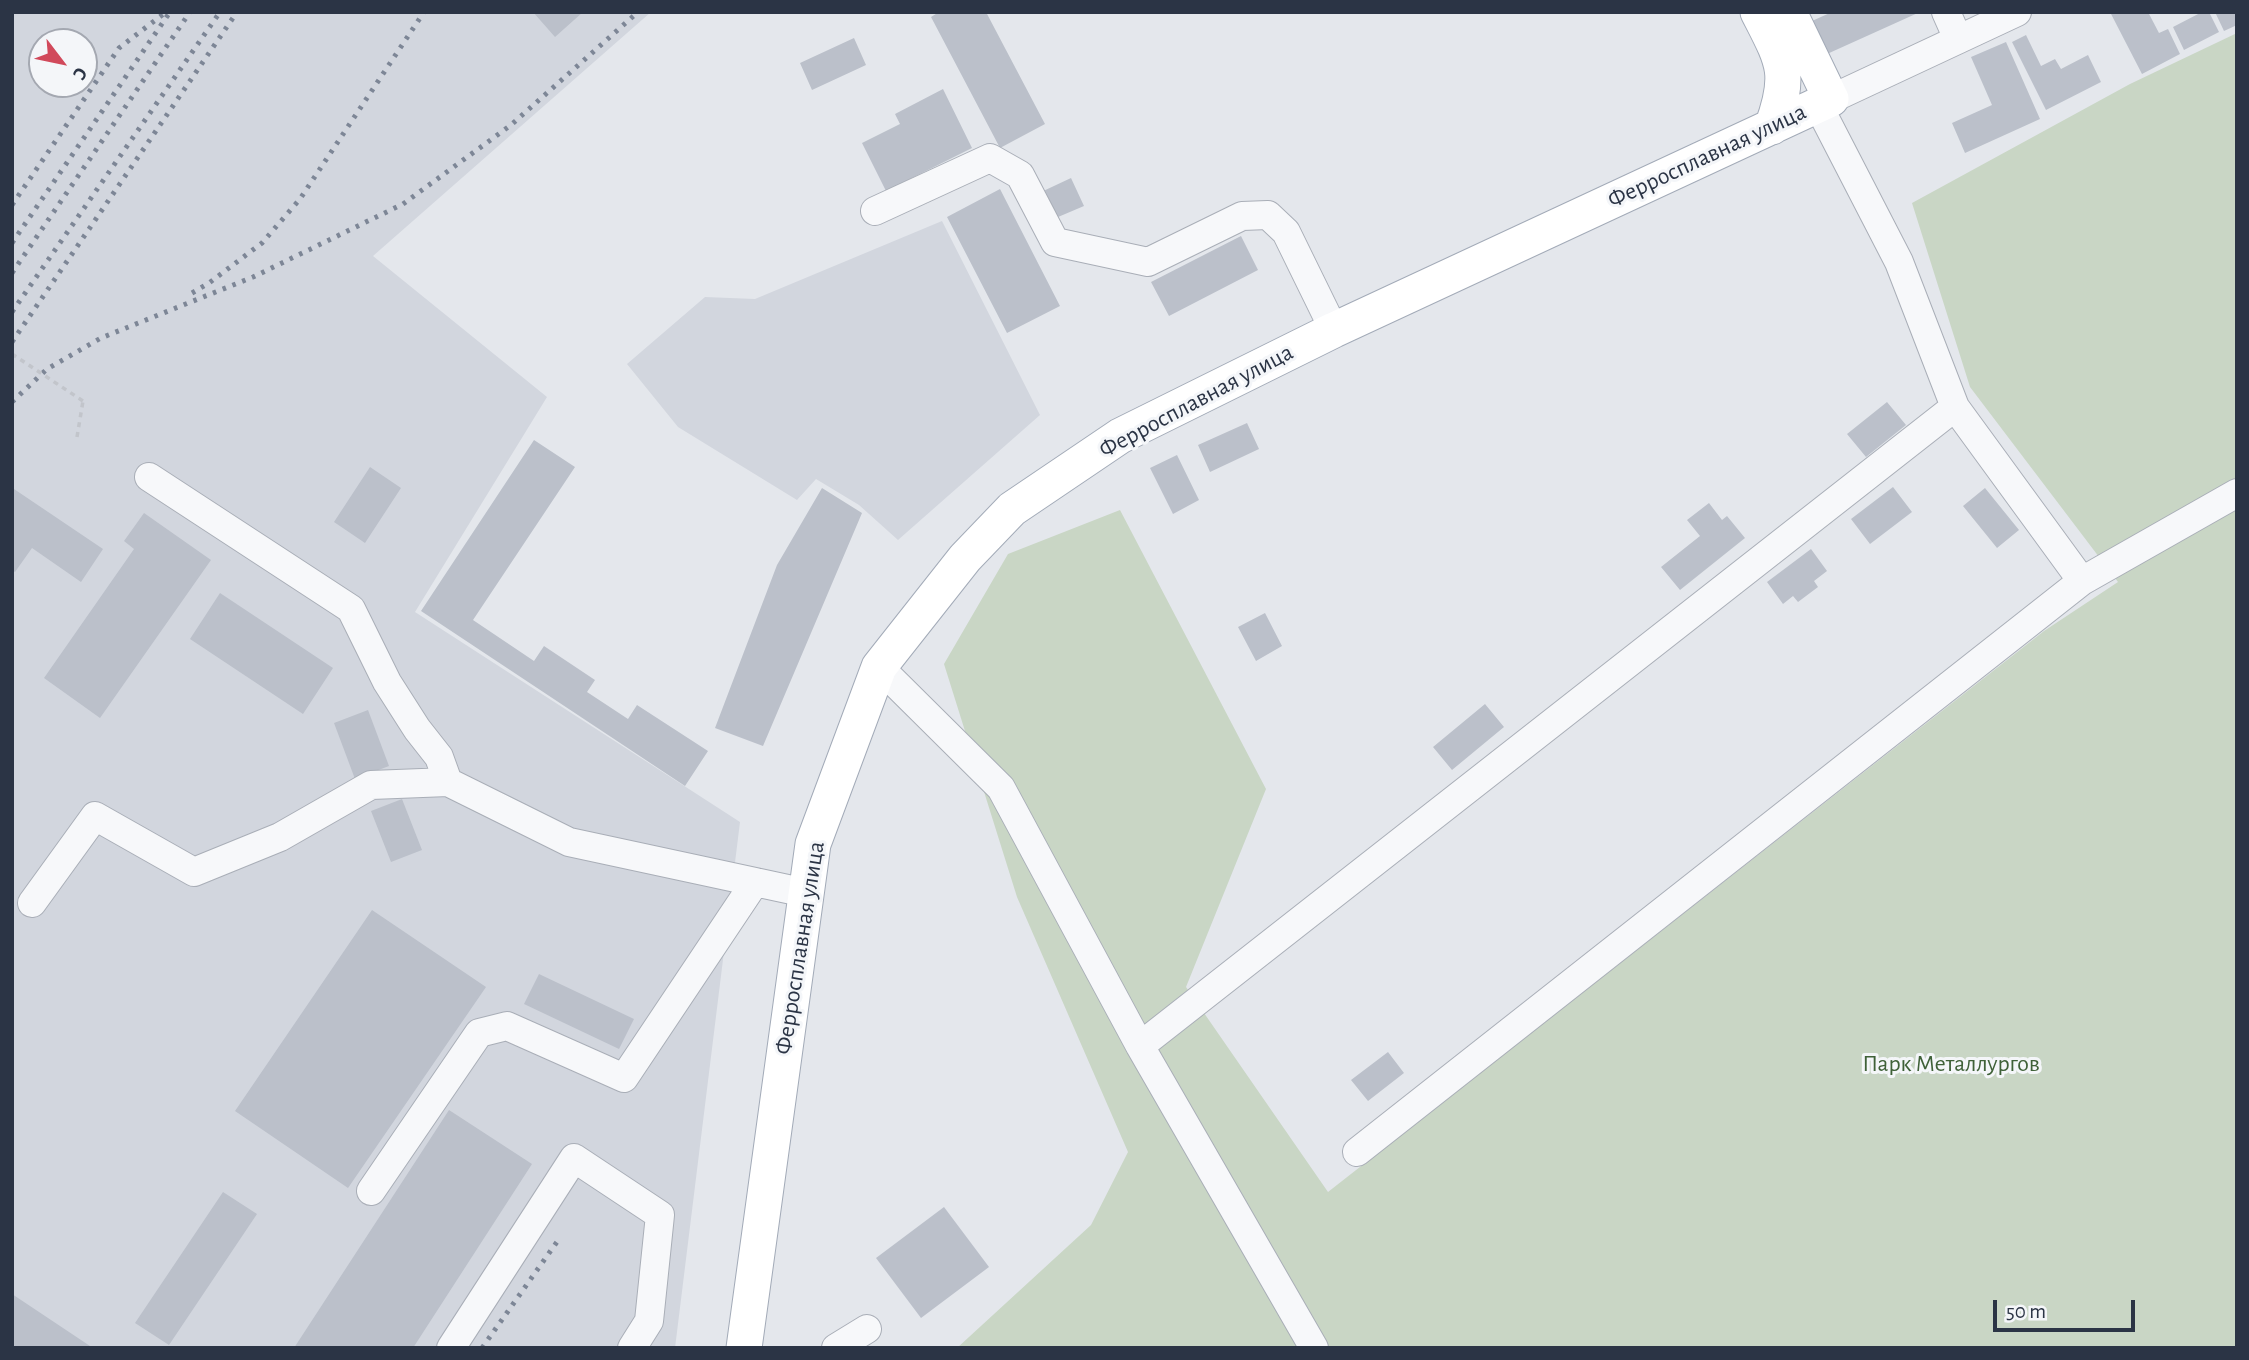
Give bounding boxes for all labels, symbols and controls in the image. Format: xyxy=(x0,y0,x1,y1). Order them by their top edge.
north arrow xyxy=(28,28,98,98)
text: С xyxy=(69,64,90,83)
street label: Ферросплавная улица xyxy=(1603,97,1811,215)
street label: Ферросплавная улица xyxy=(1094,338,1298,464)
street label: Ферросплавная улица xyxy=(769,839,831,1057)
park label: Парк Металлургов xyxy=(1862,1050,2040,1078)
scale bar xyxy=(1997,1286,2139,1330)
text: 50 m xyxy=(2006,1301,2046,1322)

